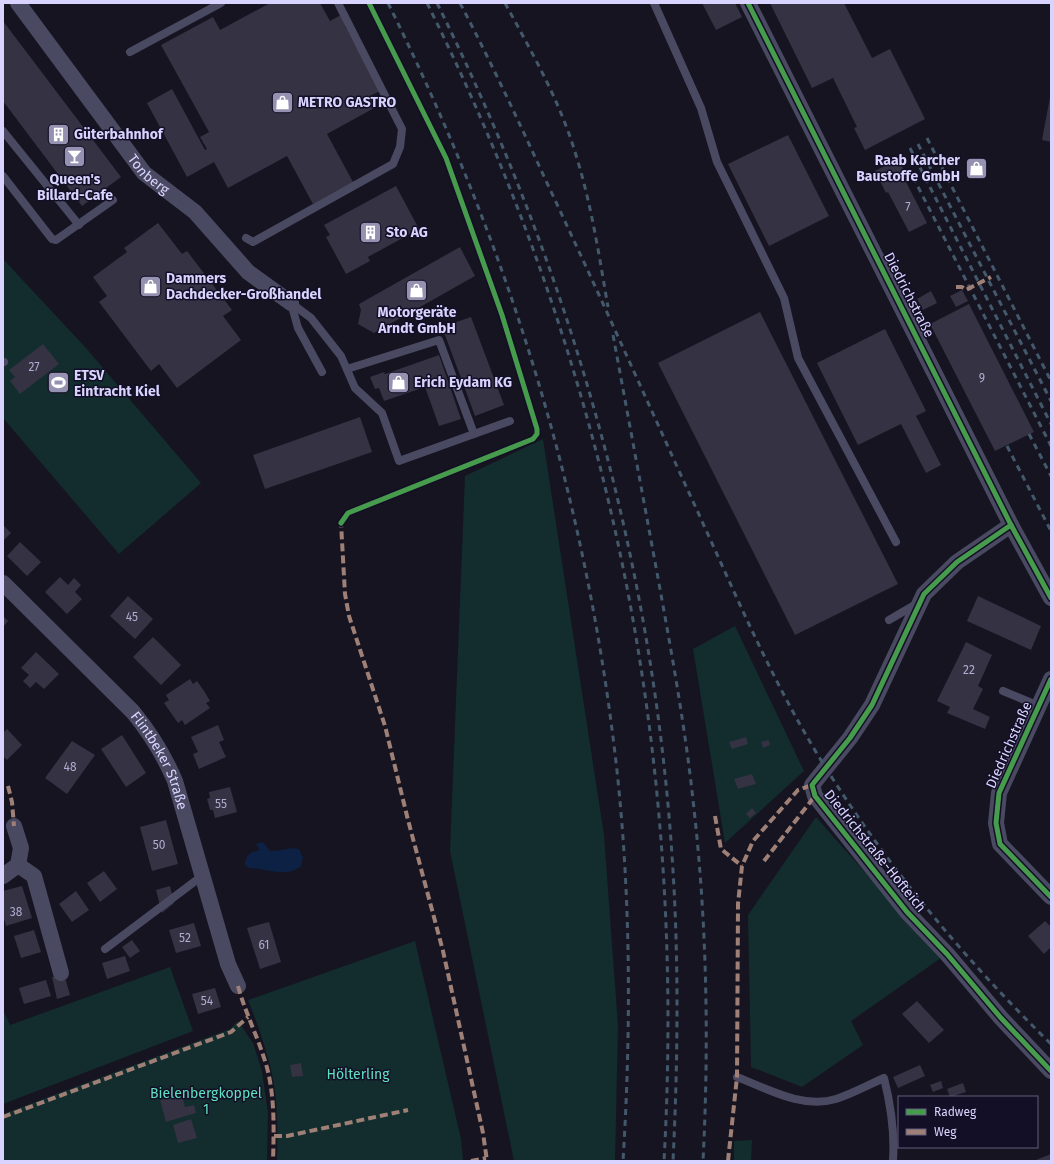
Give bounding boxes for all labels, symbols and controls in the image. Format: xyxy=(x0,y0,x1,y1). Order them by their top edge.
shop icon: METRO GASTRO xyxy=(270,89,296,115)
place label: METRO GASTRO xyxy=(298,94,396,111)
building icon: Güterbahnhof xyxy=(45,121,71,147)
place label: Güterbahnhof xyxy=(74,126,165,143)
bar icon: Queen's Billard-Cafe xyxy=(62,144,88,170)
street label: Tonberg xyxy=(125,151,174,198)
place label: Raab Karcher Baustoffe GmbH xyxy=(856,152,960,185)
shop icon: Raab Karcher Baustoffe GmbH xyxy=(963,155,989,181)
place label: Queen's Billard-Cafe xyxy=(37,171,113,204)
house number: 7 xyxy=(905,200,911,214)
building icon: Sto AG xyxy=(358,219,384,245)
place label: Sto AG xyxy=(386,224,428,241)
street label: Diedrichstraße xyxy=(880,250,938,340)
place label: Dammers Dachdecker-Großhandel xyxy=(166,270,322,303)
shop icon: Dammers Dachdecker-Großhandel xyxy=(137,273,163,299)
shop icon: Motorgeräte Arndt GmbH xyxy=(404,277,430,303)
place label: Motorgeräte Arndt GmbH xyxy=(377,304,457,337)
house number: 27 xyxy=(28,360,40,374)
place label: ETSV Eintracht Kiel xyxy=(74,367,161,400)
shop icon: Erich Eydam KG xyxy=(385,369,411,395)
sports icon: ETSV Eintracht Kiel xyxy=(46,370,72,396)
house number: 9 xyxy=(979,371,985,385)
place label: Erich Eydam KG xyxy=(414,374,512,391)
house number: 45 xyxy=(126,610,138,624)
house number: 22 xyxy=(963,663,975,677)
street label: Diedrichstraße xyxy=(982,699,1036,791)
street label: Flintbeker Straße xyxy=(127,708,191,812)
house number: 48 xyxy=(64,760,77,774)
street label: Diedrichstraße-Hofteich xyxy=(820,786,930,916)
house number: 55 xyxy=(215,797,227,811)
house number: 50 xyxy=(153,838,166,852)
house number: 38 xyxy=(10,905,23,919)
house number: 52 xyxy=(179,931,191,945)
house number: 61 xyxy=(258,938,270,952)
house number: 54 xyxy=(201,994,214,1008)
park label: Hölterling xyxy=(326,1066,390,1083)
park label: Bielenbergkoppel 1 xyxy=(150,1085,262,1118)
legend xyxy=(898,1096,1038,1148)
text: Radweg xyxy=(934,1105,977,1119)
text: Weg xyxy=(934,1125,957,1139)

